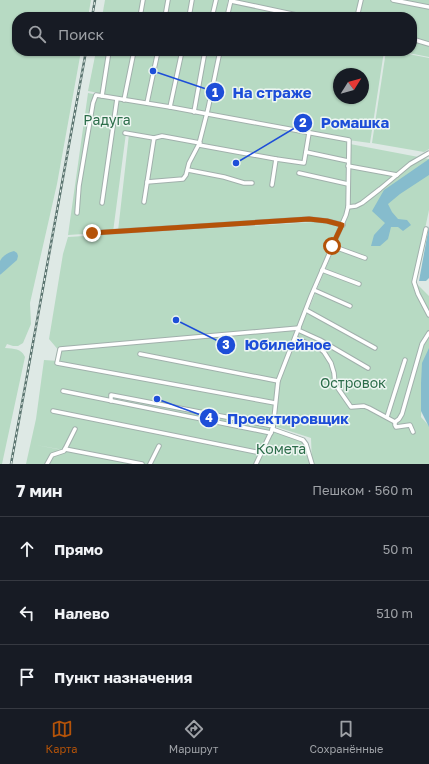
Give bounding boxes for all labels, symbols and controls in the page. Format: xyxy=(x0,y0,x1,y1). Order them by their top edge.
search box xyxy=(12,12,417,56)
icon: search xyxy=(26,23,48,45)
text: Поиск xyxy=(58,25,104,43)
north arrow xyxy=(333,68,369,104)
callout: На страже xyxy=(205,79,320,106)
text: На страже xyxy=(232,83,312,101)
text: 1 xyxy=(212,85,218,100)
callout: Ромашка xyxy=(293,109,398,136)
park label: Радуга xyxy=(83,111,131,128)
text: Ромашка xyxy=(321,113,389,131)
text: 2 xyxy=(299,115,307,130)
route end xyxy=(83,224,101,242)
route start xyxy=(323,237,341,255)
callout: Юбилейное xyxy=(216,331,339,358)
text: Юбилейное xyxy=(245,335,332,353)
text: 3 xyxy=(222,337,230,352)
park label: Островок xyxy=(320,374,386,391)
callout: Проектировщик xyxy=(199,405,357,432)
text: Проектировщик xyxy=(227,409,349,427)
text: 4 xyxy=(205,410,213,425)
park label: Комета xyxy=(256,440,306,457)
text: 7 мин xyxy=(16,480,63,501)
text: Пешком · 560 m xyxy=(312,482,413,498)
icon: ahead xyxy=(16,538,38,560)
text: Прямо xyxy=(54,540,103,558)
text: 50 m xyxy=(383,541,413,557)
icon: left xyxy=(16,602,38,624)
text: Налево xyxy=(54,604,110,622)
text: 510 m xyxy=(376,605,413,621)
icon: arrive xyxy=(16,666,38,688)
text: Пункт назначения xyxy=(54,668,192,686)
tab: Карта xyxy=(46,718,77,755)
tab: Маршрут xyxy=(169,718,218,755)
tab: Сохранённые xyxy=(310,718,383,755)

